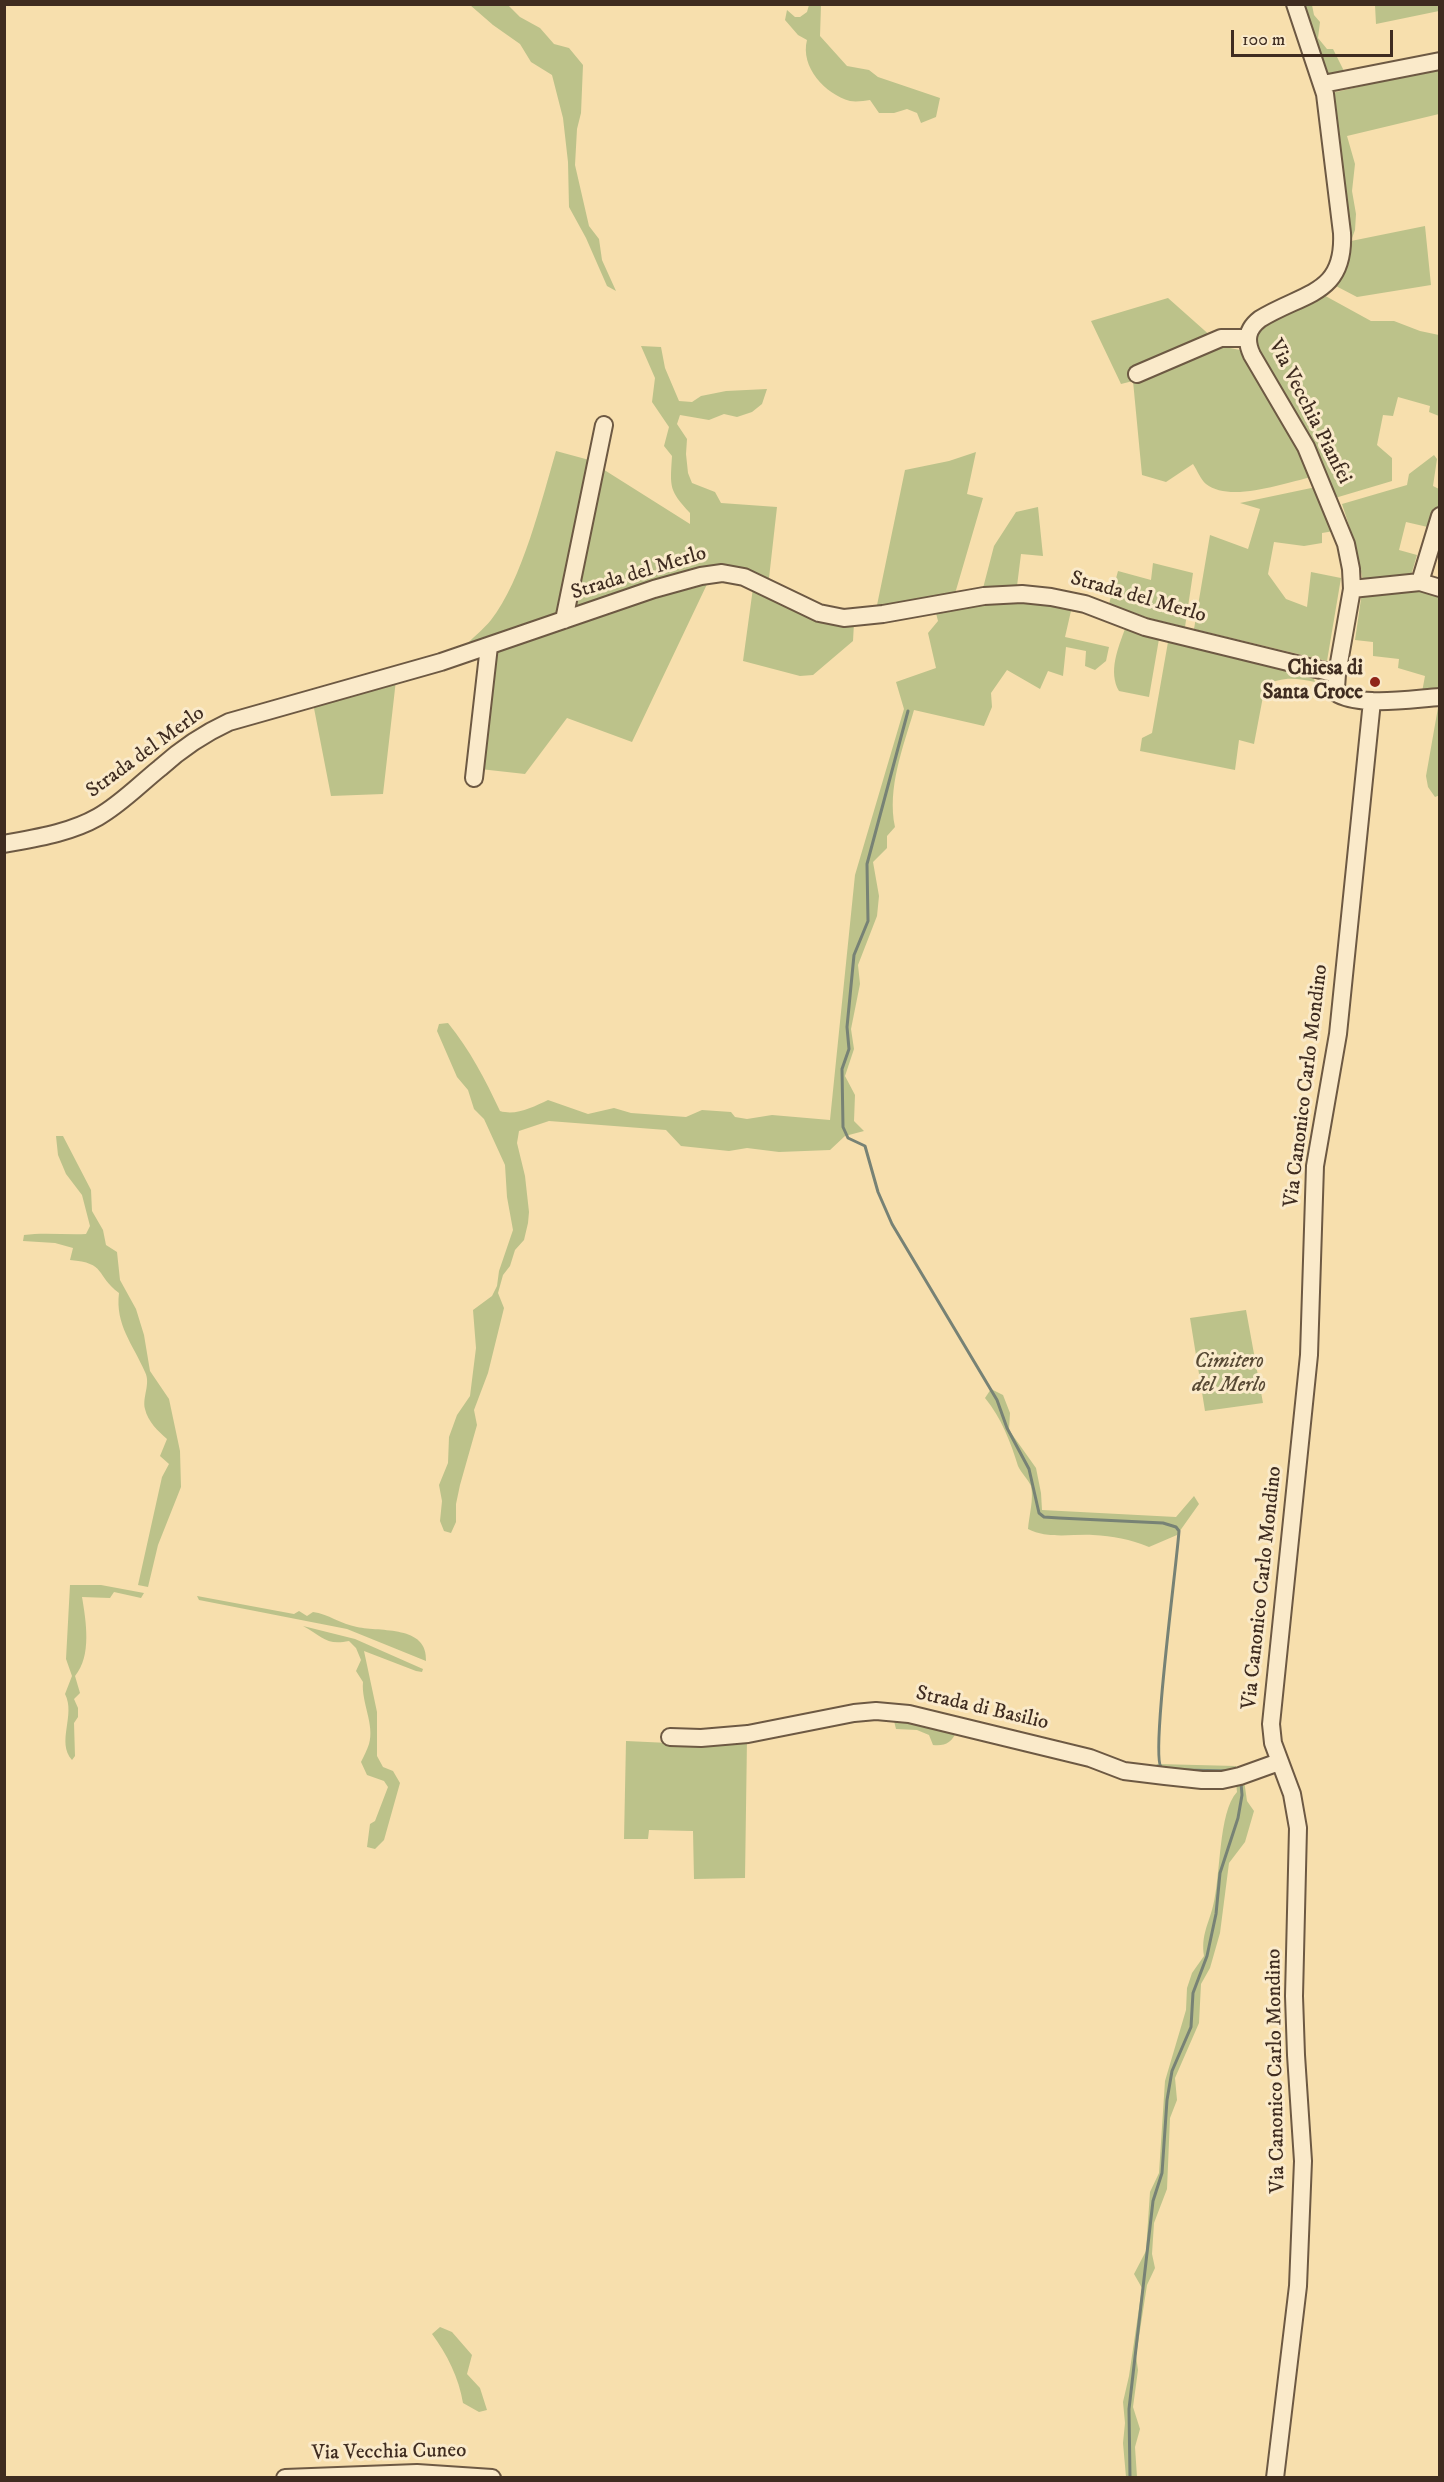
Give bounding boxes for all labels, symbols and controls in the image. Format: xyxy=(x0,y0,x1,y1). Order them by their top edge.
scale bar xyxy=(1234,18,1396,56)
text: 100 m xyxy=(1242,29,1285,51)
street label: Via Vecchia Pianfei xyxy=(1262,335,1356,489)
street label: Strada del Merlo xyxy=(568,541,710,607)
street label: Strada del Merlo xyxy=(1067,567,1209,629)
place label: Chiesa di Santa Croce xyxy=(1262,657,1363,707)
marker: Chiesa di Santa Croce xyxy=(1368,675,1382,689)
street label: Strada del Merlo xyxy=(82,702,210,804)
street label: Via Canonico Carlo Mondino xyxy=(1280,963,1334,1209)
park label: Cimitero del Merlo xyxy=(1192,1350,1266,1400)
street label: Via Canonico Carlo Mondino xyxy=(1238,1465,1288,1711)
street label: Strada di Basilio xyxy=(913,1682,1051,1736)
street label: Via Canonico Carlo Mondino xyxy=(1262,1948,1292,2194)
street label: Via Vecchia Cuneo xyxy=(311,2439,467,2467)

